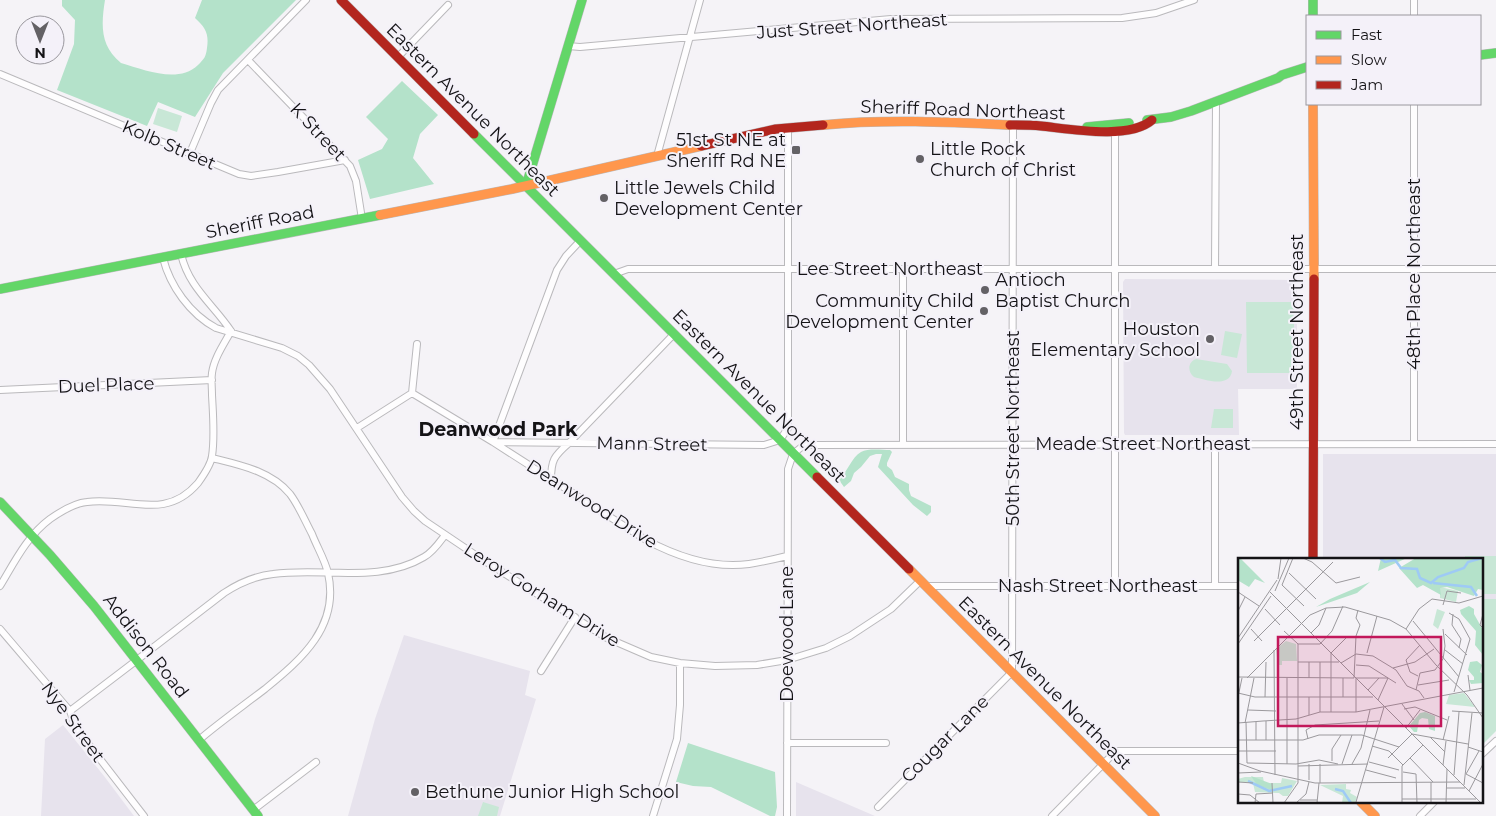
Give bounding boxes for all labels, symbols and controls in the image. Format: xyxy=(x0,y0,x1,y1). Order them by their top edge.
street label: Just Street Northeast xyxy=(755,8,948,44)
north arrow xyxy=(15,15,65,65)
legend xyxy=(1306,15,1481,105)
street label: Eastern Avenue Northeast xyxy=(382,19,564,201)
text: Fast xyxy=(1351,25,1382,44)
text: N xyxy=(34,44,46,62)
text: Slow xyxy=(1351,50,1387,69)
text: Jam xyxy=(1350,75,1383,94)
street label: Sheriff Road Northeast xyxy=(860,95,1066,125)
street label: K Street xyxy=(285,98,351,166)
street label: Kolb Street xyxy=(119,115,219,175)
place label: 51st St NE at Sheriff Rd NE xyxy=(666,129,786,172)
place label: Little Rock Church of Christ xyxy=(930,138,1076,181)
marker: 51st St NE at Sheriff Rd NE xyxy=(790,144,802,156)
marker: Little Rock Church of Christ xyxy=(914,153,926,165)
place label: Little Jewels Child Development Center xyxy=(614,177,803,220)
street label: 48th Place Northeast xyxy=(1403,178,1425,370)
marker: Little Jewels Child Development Center xyxy=(598,192,610,204)
street label: Sheriff Road xyxy=(204,201,316,243)
street label: 49th Street Northeast xyxy=(1286,234,1308,430)
street label: Lee Street Northeast xyxy=(797,258,983,280)
place label: Antioch Baptist Church xyxy=(995,269,1131,312)
marker: Antioch Baptist Church xyxy=(979,284,991,296)
place label: Community Child Development Center xyxy=(785,290,974,333)
street label: Eastern Avenue Northeast xyxy=(668,305,850,487)
marker: Community Child Development Center xyxy=(978,305,990,317)
place label: Houston Elementary School xyxy=(1030,318,1200,361)
street label: 50th Street Northeast xyxy=(1002,330,1024,526)
marker: Houston Elementary School xyxy=(1204,333,1216,345)
street label: Duel Place xyxy=(57,372,155,398)
district label: Deanwood Park xyxy=(419,418,578,441)
street label: Mann Street xyxy=(596,432,708,456)
street label: Meade Street Northeast xyxy=(1035,433,1251,455)
street label: Deanwood Drive xyxy=(522,455,662,553)
street label: Leroy Gorham Drive xyxy=(460,538,624,652)
inset map xyxy=(1238,558,1484,804)
street label: Doewood Lane xyxy=(776,566,798,702)
street label: Nash Street Northeast xyxy=(998,575,1198,597)
street label: Addison Road xyxy=(99,590,193,702)
street label: Eastern Avenue Northeast xyxy=(954,592,1136,774)
street label: Nye Street xyxy=(36,677,110,767)
street label: Cougar Lane xyxy=(897,691,993,787)
place label: Bethune Junior High School xyxy=(425,781,679,803)
marker: Bethune Junior High School xyxy=(409,786,421,798)

